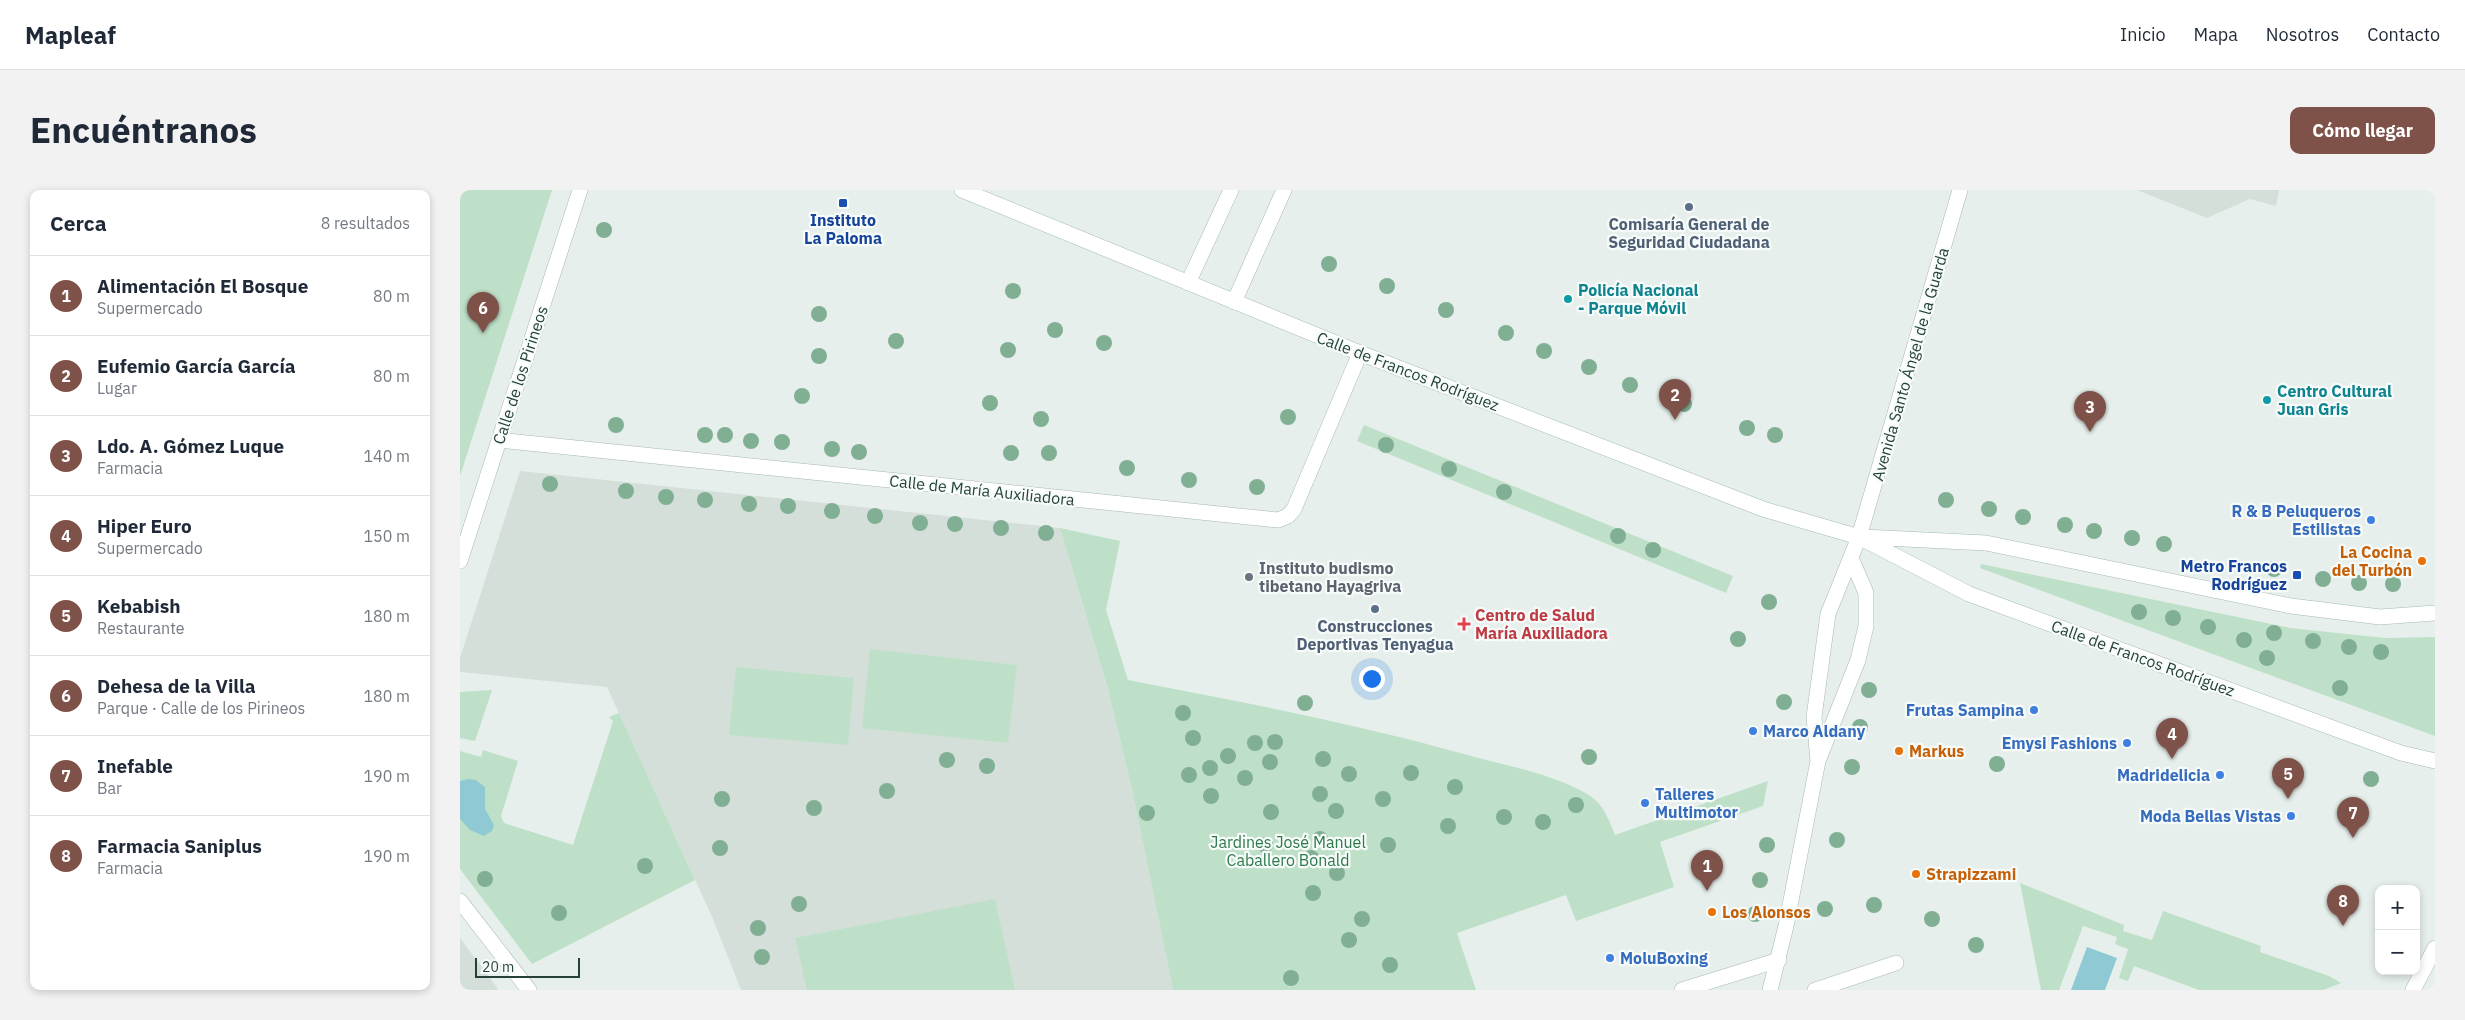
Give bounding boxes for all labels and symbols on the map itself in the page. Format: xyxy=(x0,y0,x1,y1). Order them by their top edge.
marker: Instituto La Paloma xyxy=(837,197,849,209)
marker: Comisaría General de Seguridad Ciudadana xyxy=(1683,201,1695,213)
place label: Instituto La Paloma xyxy=(804,210,882,248)
place label: Comisaría General de Seguridad Ciudadana xyxy=(1608,214,1770,252)
street label: Avenida Santo Ángel de la Guarda xyxy=(1866,244,1953,483)
place label: Policía Nacional - Parque Móvil xyxy=(1578,280,1699,318)
pin: 6 xyxy=(467,292,499,333)
marker: Policía Nacional - Parque Móvil xyxy=(1562,293,1574,305)
street label: Calle de los Pirineos xyxy=(488,303,552,447)
street label: Calle de Francos Rodríguez xyxy=(1314,327,1502,415)
pin: 2 xyxy=(1659,379,1691,420)
place label: Centro Cultural Juan Gris xyxy=(2277,381,2392,419)
pin: 3 xyxy=(2074,391,2106,432)
marker: Centro Cultural Juan Gris xyxy=(2261,394,2273,406)
street label: Calle de María Auxiliadora xyxy=(888,470,1076,510)
place label: R & B Peluqueros Estilistas xyxy=(2231,501,2361,539)
marker: R & B Peluqueros Estilistas xyxy=(2365,514,2377,526)
place label: La Cocina del Turbón xyxy=(2332,542,2412,580)
marker: La Cocina del Turbón xyxy=(2416,555,2428,567)
place label: Metro Francos Rodríguez xyxy=(2181,556,2287,594)
place label: Instituto budismo tibetano Hayagriva xyxy=(1259,558,1401,596)
marker: Metro Francos Rodríguez xyxy=(2291,569,2303,581)
marker: Instituto budismo tibetano Hayagriva xyxy=(1243,571,1255,583)
marker: Construcciones Deportivas Tenyagua xyxy=(1369,603,1381,615)
place label: Centro de Salud María Auxiliadora xyxy=(1475,605,1608,643)
street label: Calle de Francos Rodríguez xyxy=(2049,615,2237,701)
place label: Construcciones Deportivas Tenyagua xyxy=(1296,616,1454,654)
marker: Centro de Salud María Auxiliadora xyxy=(1457,617,1471,631)
your location xyxy=(1359,666,1385,692)
place label: Frutas Sampina xyxy=(1906,700,2024,720)
marker: Frutas Sampina xyxy=(2028,704,2040,716)
pin: 4 xyxy=(2156,718,2188,759)
place label: Marco Aldany xyxy=(1763,721,1866,741)
marker: Marco Aldany xyxy=(1747,725,1759,737)
place label: Emysi Fashions xyxy=(2002,733,2117,753)
marker: Emysi Fashions xyxy=(2121,737,2133,749)
place label: Markus xyxy=(1909,741,1964,761)
marker: Markus xyxy=(1893,745,1905,757)
pin: 5 xyxy=(2272,758,2304,799)
place label: Madridelicia xyxy=(2117,765,2210,785)
marker: Madridelicia xyxy=(2214,769,2226,781)
place label: Talleres Multimotor xyxy=(1655,784,1738,822)
marker: Talleres Multimotor xyxy=(1639,797,1651,809)
pin: 7 xyxy=(2337,797,2369,838)
place label: Moda Bellas Vistas xyxy=(2140,806,2281,826)
marker: Moda Bellas Vistas xyxy=(2285,810,2297,822)
park label: Jardines José Manuel Caballero Bonald xyxy=(1210,832,1366,870)
pin: 1 xyxy=(1691,850,1723,891)
place label: Strapizzami xyxy=(1926,864,2016,884)
marker: Strapizzami xyxy=(1910,868,1922,880)
pin: 8 xyxy=(2327,885,2359,926)
place label: Los Alonsos xyxy=(1722,902,1811,922)
marker: Los Alonsos xyxy=(1706,906,1718,918)
place label: MoluBoxing xyxy=(1620,948,1708,968)
marker: MoluBoxing xyxy=(1604,952,1616,964)
scale bar xyxy=(475,955,580,978)

